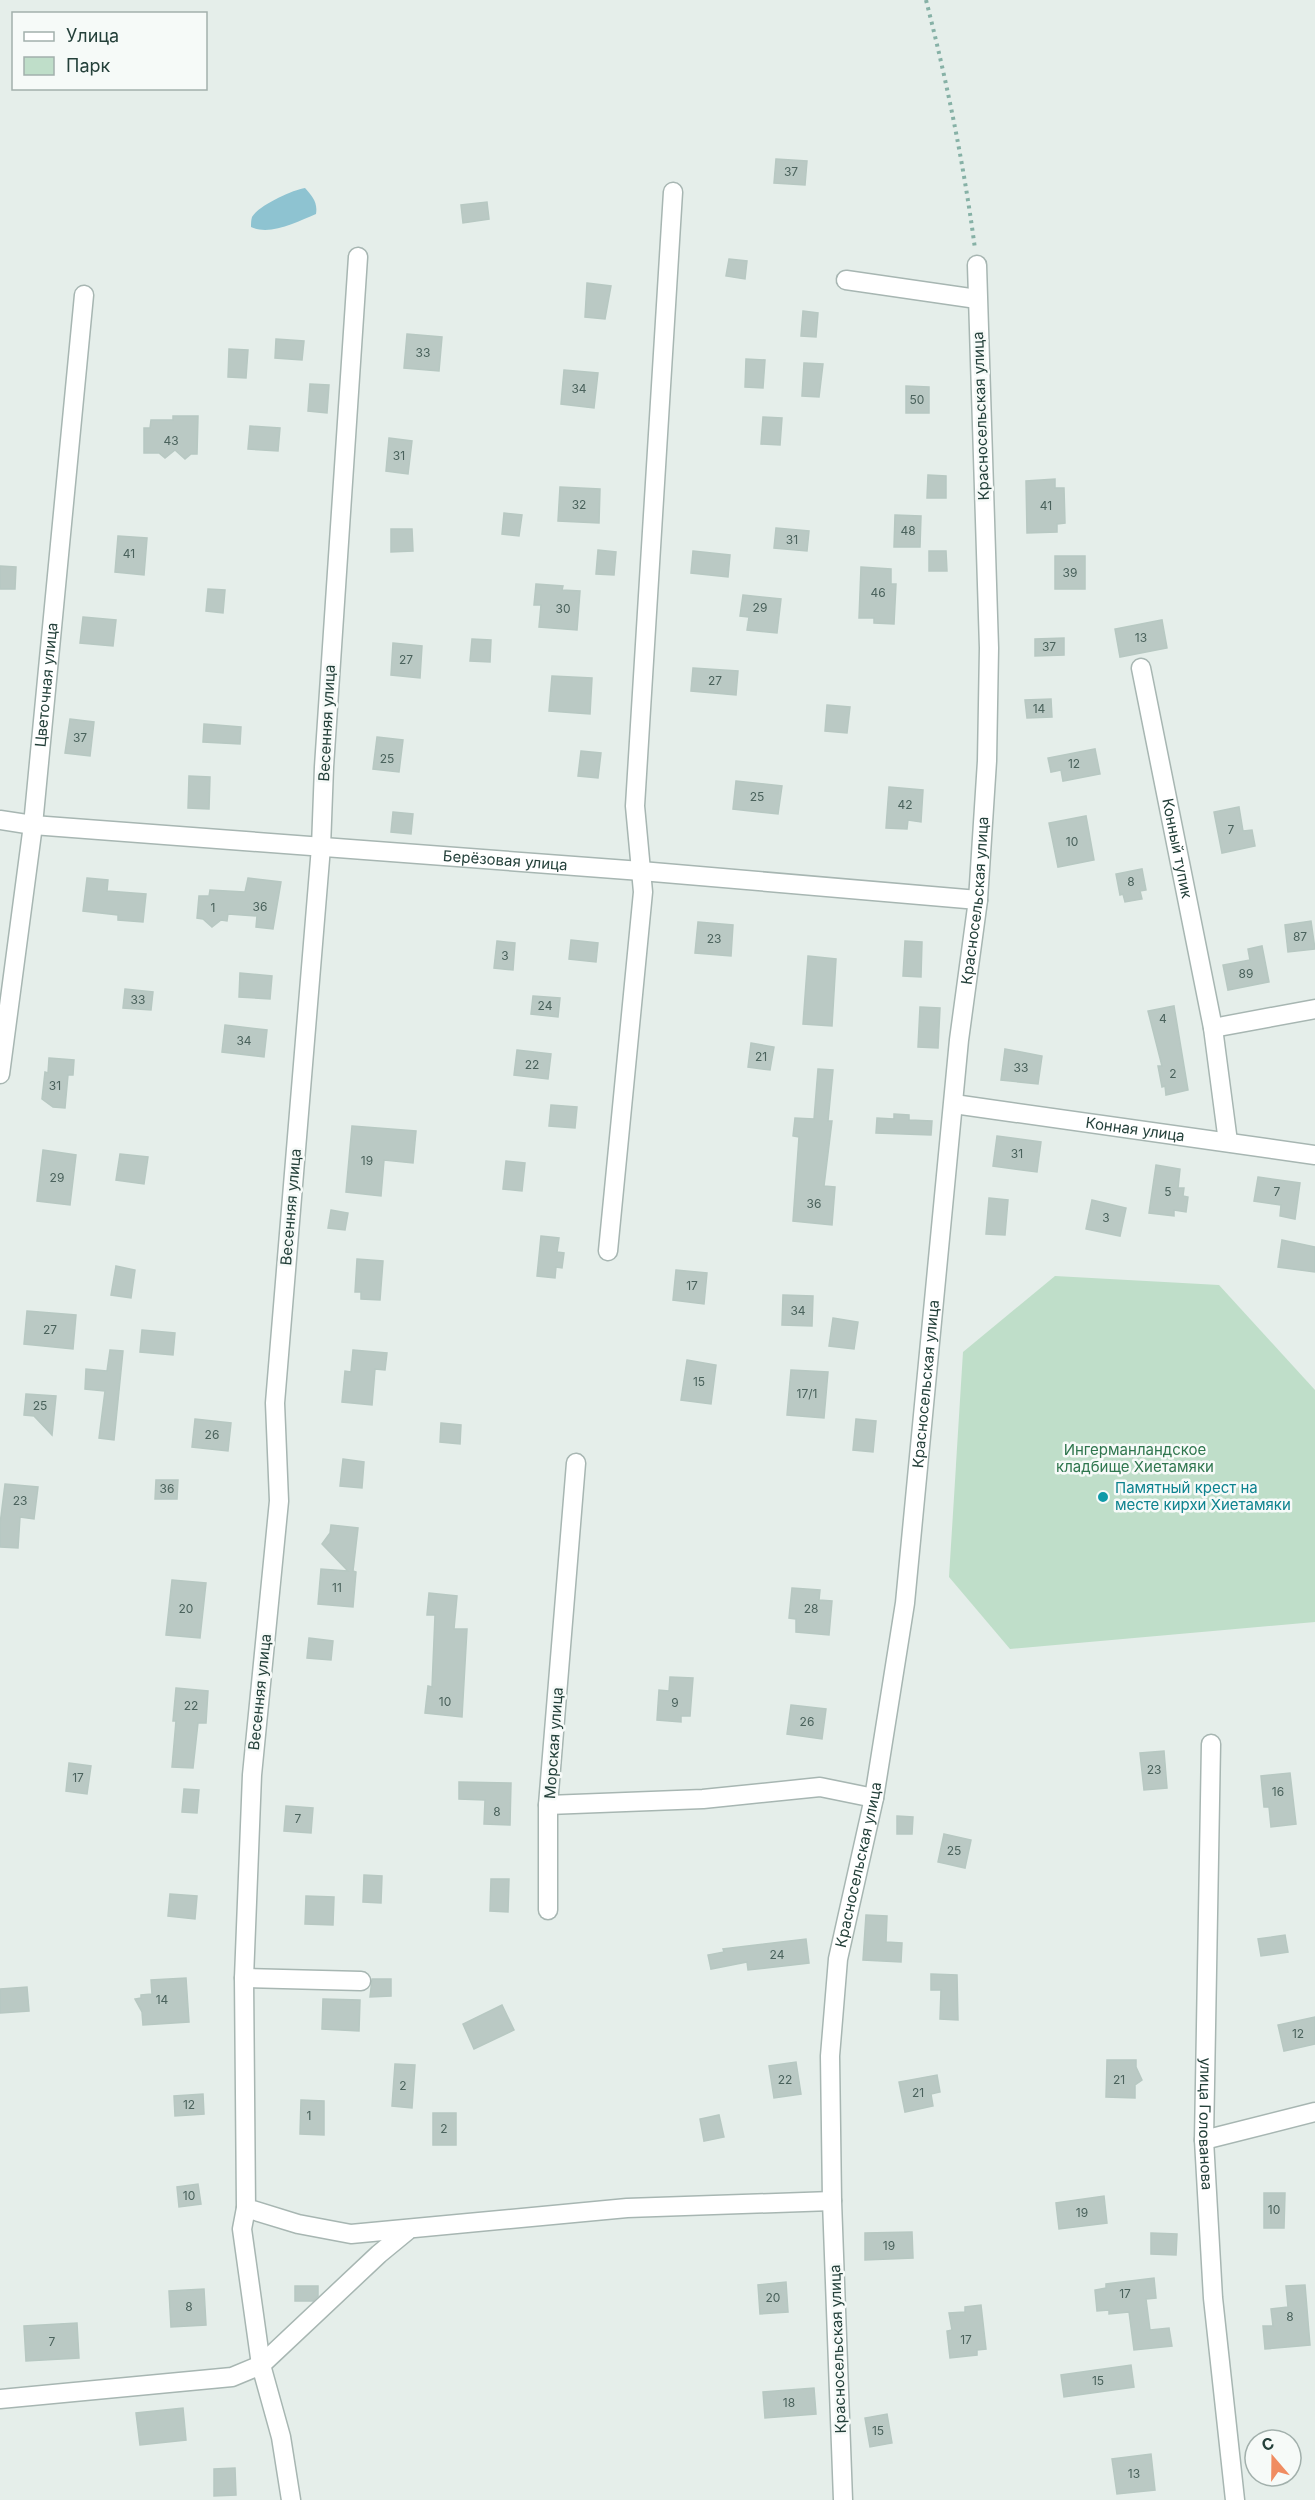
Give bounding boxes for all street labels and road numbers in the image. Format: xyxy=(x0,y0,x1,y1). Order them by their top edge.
street label: Красносельская улица xyxy=(968,331,993,501)
street label: Цветочная улица xyxy=(31,622,61,748)
street label: Весенняя улица xyxy=(314,664,339,782)
street label: Конный тупик xyxy=(1158,797,1197,900)
street label: Красносельская улица xyxy=(957,816,992,986)
street label: Берёзовая улица xyxy=(442,846,568,874)
street label: Конная улица xyxy=(1084,1113,1186,1145)
street label: Весенняя улица xyxy=(276,1148,305,1266)
street label: Красносельская улица xyxy=(908,1299,943,1469)
street label: Весенняя улица xyxy=(244,1633,275,1751)
street label: Морская улица xyxy=(540,1686,567,1799)
street label: Красносельская улица xyxy=(831,1781,885,1949)
street label: улица Голованова xyxy=(1195,2057,1217,2191)
street label: Красносельская улица xyxy=(825,2264,850,2434)

